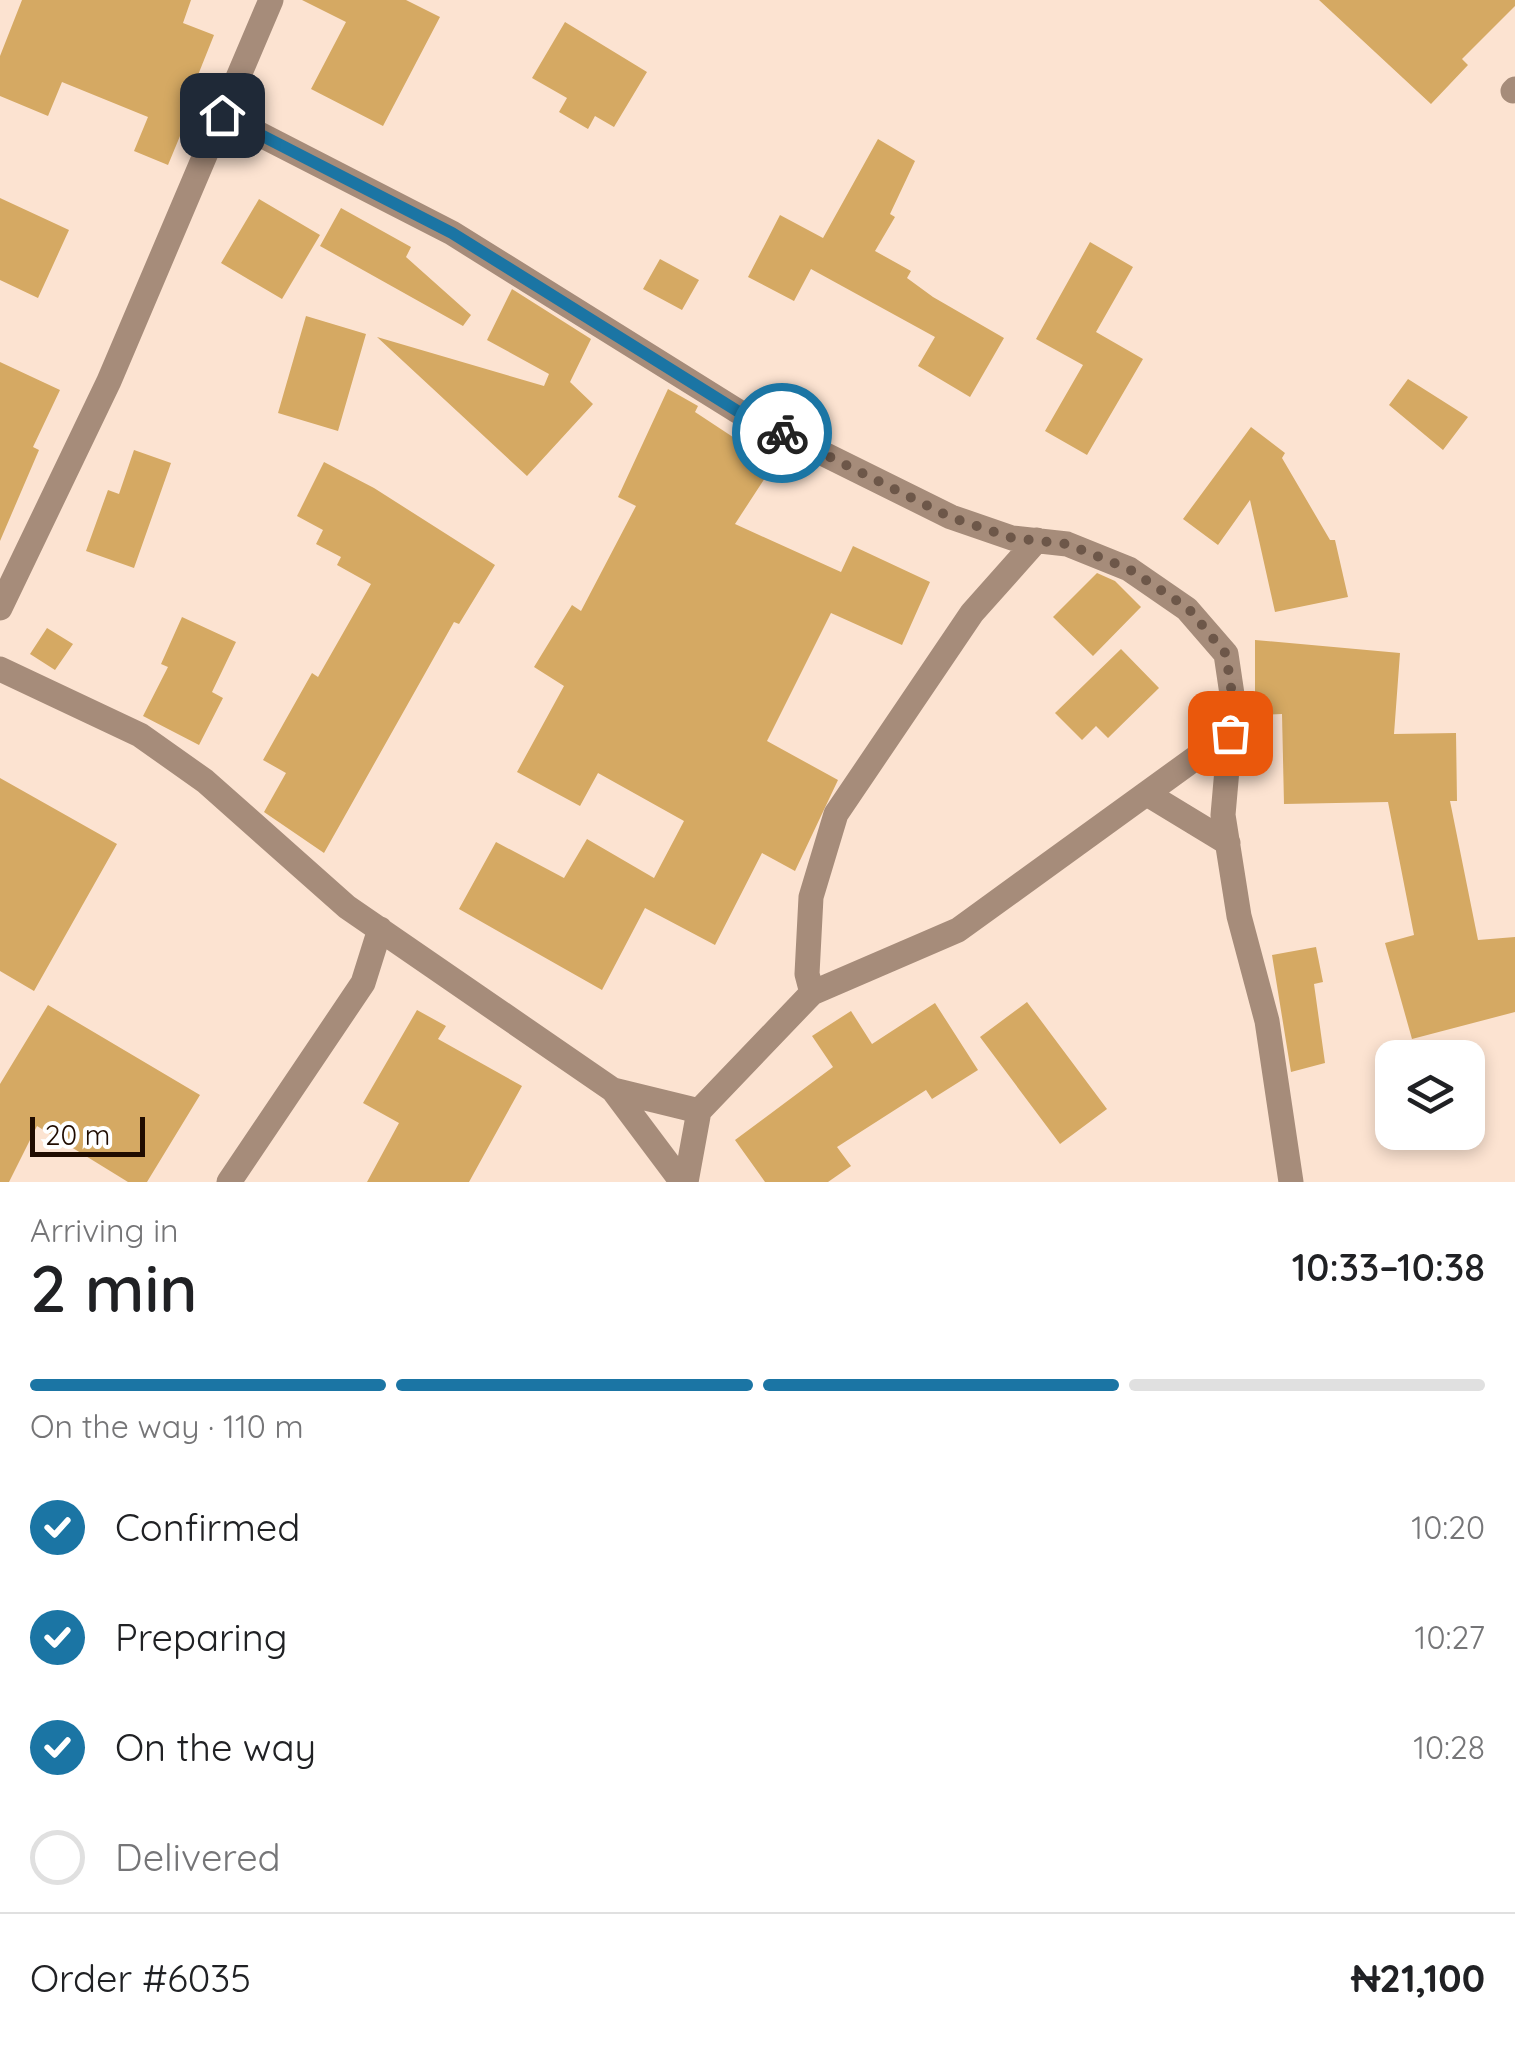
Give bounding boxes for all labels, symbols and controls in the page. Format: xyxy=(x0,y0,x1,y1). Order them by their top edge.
pin xyxy=(180,73,265,158)
icon: home xyxy=(195,88,250,143)
courier xyxy=(732,383,832,483)
icon: bike xyxy=(755,406,810,461)
pin xyxy=(1188,691,1273,776)
icon: bag xyxy=(1203,706,1258,761)
map controls xyxy=(1375,1040,1485,1150)
button: layers xyxy=(1375,1040,1485,1150)
scale bar xyxy=(30,1112,145,1156)
text: 20 m xyxy=(45,1117,110,1152)
text: Arriving in xyxy=(30,1210,179,1250)
text: 10:33–10:38 xyxy=(1292,1243,1485,1291)
text: 2 min xyxy=(30,1247,198,1328)
text: On the way · 110 m xyxy=(30,1406,304,1446)
icon: check xyxy=(30,1500,85,1555)
text: Confirmed xyxy=(115,1503,300,1551)
text: 10:20 xyxy=(1411,1507,1485,1547)
icon: check xyxy=(30,1610,85,1665)
text: Preparing xyxy=(115,1613,287,1661)
text: 10:27 xyxy=(1415,1617,1485,1657)
icon: check xyxy=(30,1720,85,1775)
text: On the way xyxy=(115,1723,316,1771)
text: 10:28 xyxy=(1413,1727,1485,1767)
text: Delivered xyxy=(115,1833,281,1881)
text: Order #6035 xyxy=(30,1954,251,2002)
text: ₦21,100 xyxy=(1351,1954,1485,2002)

